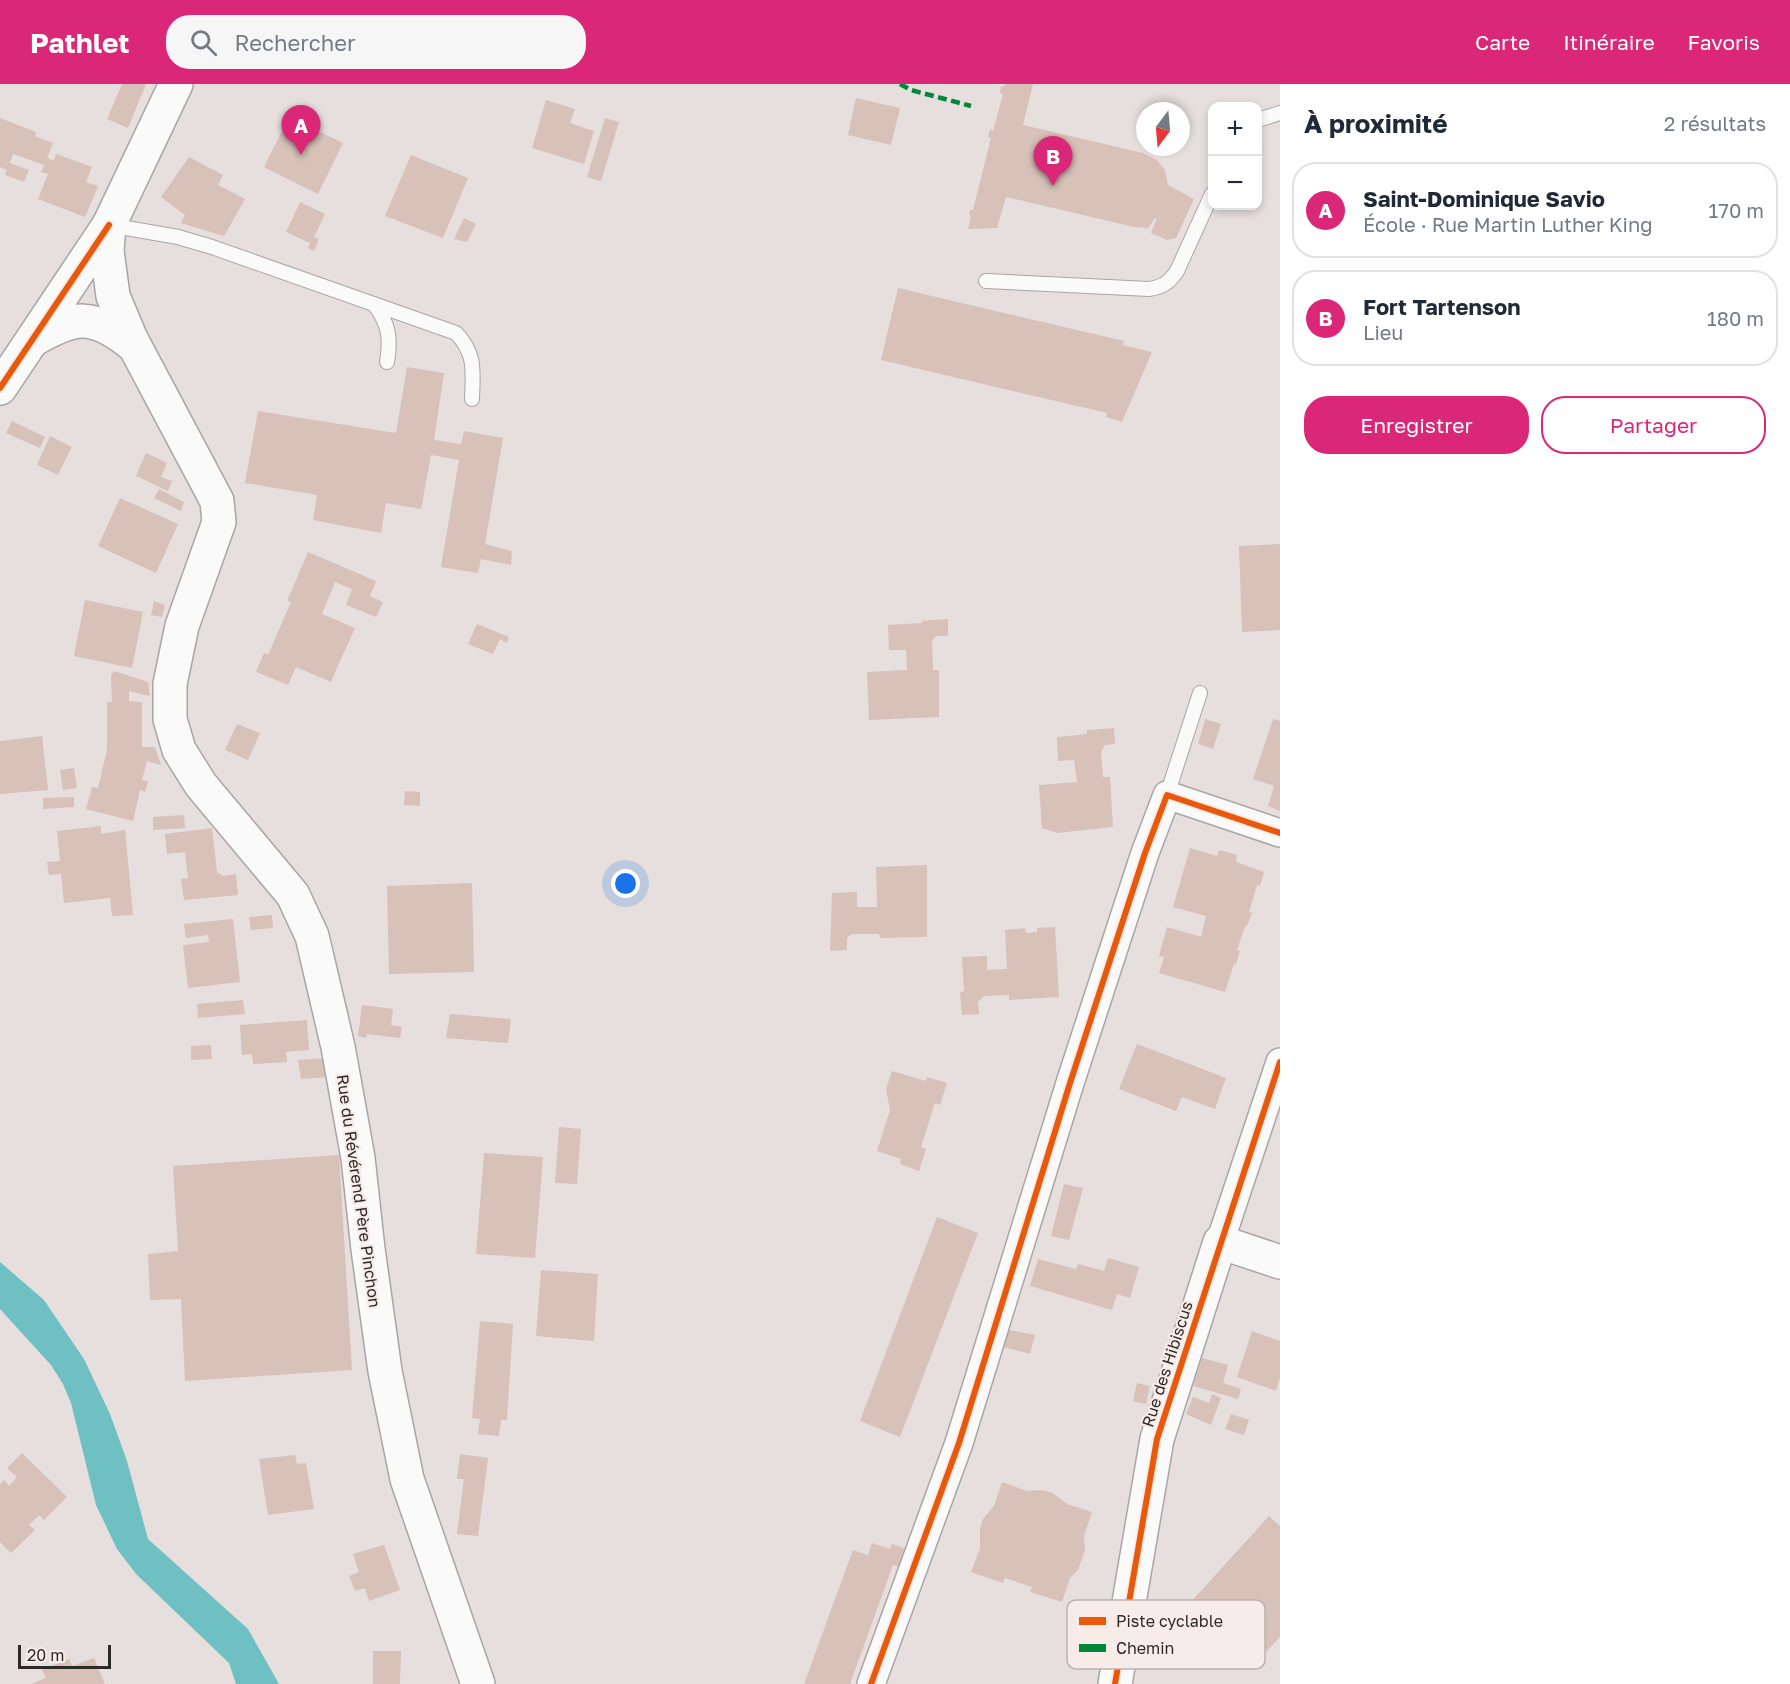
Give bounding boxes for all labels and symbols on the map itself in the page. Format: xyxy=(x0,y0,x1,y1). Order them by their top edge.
north arrow xyxy=(1136,102,1190,156)
pin: A xyxy=(282,106,320,155)
pin: B xyxy=(1034,136,1072,186)
your location xyxy=(611,869,640,898)
street label: Rue du Révérend Père Pinchon xyxy=(333,1073,385,1309)
street label: Rue des Hibiscus xyxy=(1137,1299,1197,1429)
legend xyxy=(1067,1600,1265,1669)
text: Piste cyclable xyxy=(1116,1611,1223,1631)
text: Chemin xyxy=(1116,1638,1174,1658)
scale bar xyxy=(18,1642,111,1670)

